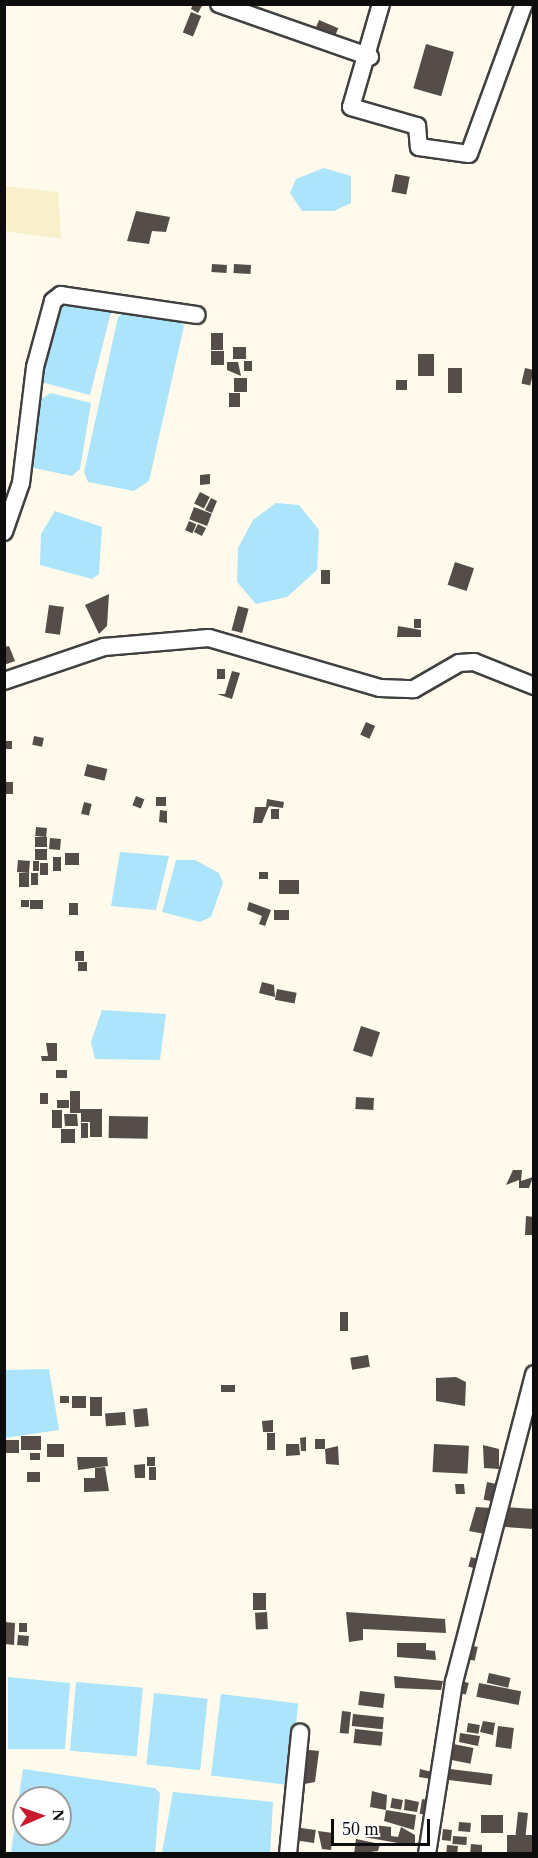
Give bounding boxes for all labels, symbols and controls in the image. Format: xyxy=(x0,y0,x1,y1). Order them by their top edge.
north arrow xyxy=(12,1786,72,1846)
scale bar xyxy=(334,1807,433,1845)
text: N xyxy=(50,1809,67,1821)
text: 50 m xyxy=(342,1819,379,1839)

